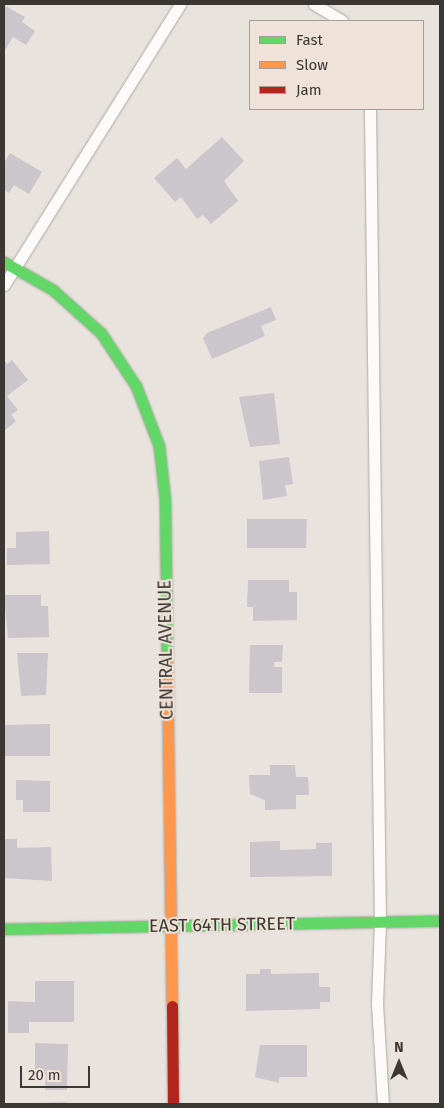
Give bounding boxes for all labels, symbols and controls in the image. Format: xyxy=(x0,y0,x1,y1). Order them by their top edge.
legend xyxy=(249,20,424,110)
text: Fast xyxy=(296,31,323,49)
text: Slow xyxy=(296,56,328,74)
text: Jam xyxy=(296,81,322,99)
street label: CENTRAL AVENUE xyxy=(154,580,178,720)
street label: EAST 64TH STREET xyxy=(149,913,295,937)
north arrow xyxy=(374,1038,424,1088)
text: N xyxy=(394,1039,404,1056)
scale bar xyxy=(22,1056,92,1088)
text: 20 m xyxy=(28,1066,61,1084)

